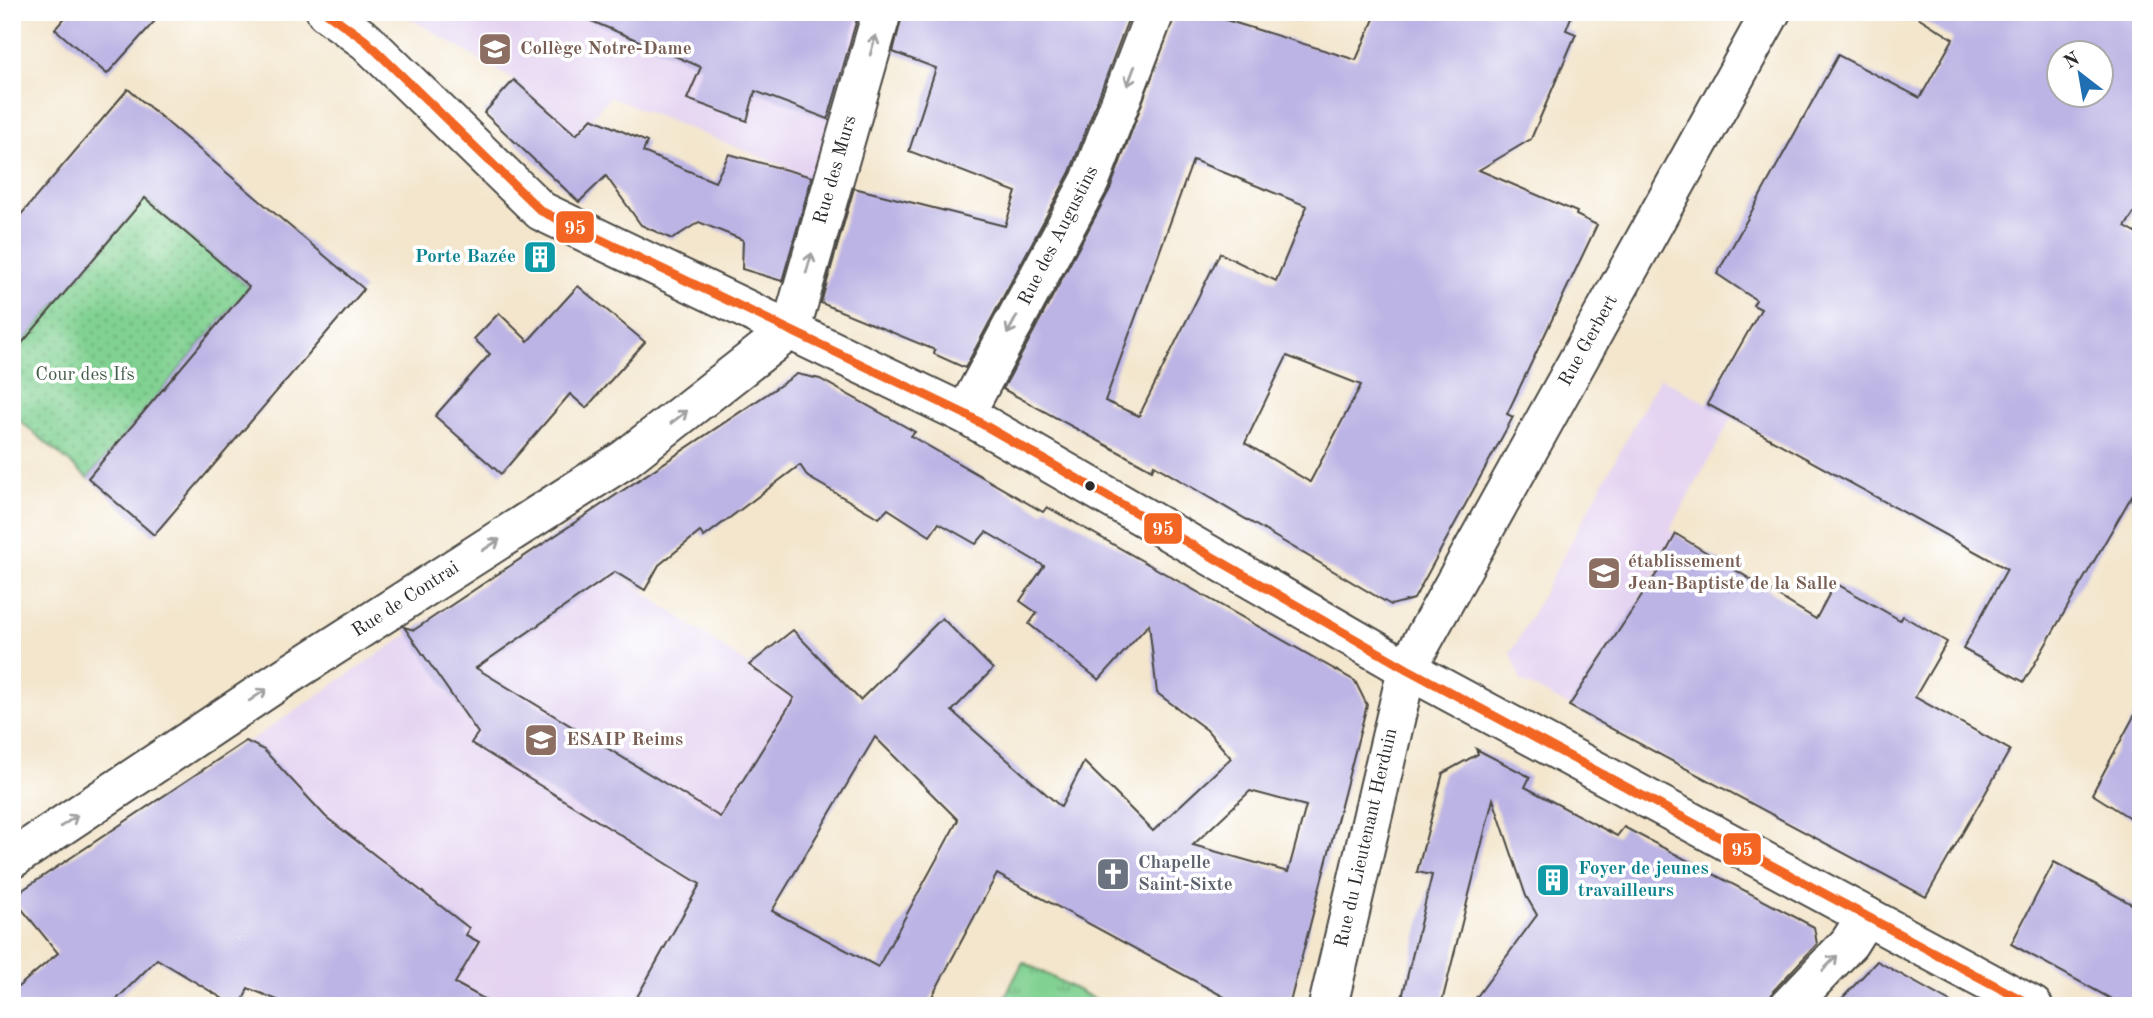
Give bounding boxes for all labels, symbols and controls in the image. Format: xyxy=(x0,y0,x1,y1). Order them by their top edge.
school or university icon: Collège Notre-Dame xyxy=(476,30,514,68)
one-way arrow xyxy=(867,34,880,56)
north arrow xyxy=(2044,38,2114,108)
place label: Collège Notre-Dame xyxy=(520,40,692,59)
text: N xyxy=(2061,49,2084,73)
one-way arrow xyxy=(1123,65,1136,86)
street label: Rue des Murs xyxy=(811,113,861,227)
street label: Rue des Augustins xyxy=(1016,163,1102,309)
line badge: 95 xyxy=(555,210,595,244)
text: 95 xyxy=(564,220,586,239)
building icon: Porte Bazée xyxy=(521,238,559,276)
place label: Porte Bazée xyxy=(415,248,516,267)
one-way arrow xyxy=(804,252,817,274)
street label: Rue Gerbert xyxy=(1556,292,1622,390)
one-way arrow xyxy=(1005,315,1019,335)
park label: Cour des Ifs xyxy=(35,366,135,385)
one-way arrow xyxy=(669,409,687,424)
unlabelled marker xyxy=(1083,479,1097,493)
line badge: 95 xyxy=(1143,512,1183,545)
text: 95 xyxy=(1152,521,1174,540)
one-way arrow xyxy=(481,538,500,552)
place label: établissement Jean-Baptiste de la Salle xyxy=(1628,553,1837,594)
school or university icon: établissement Jean-Baptiste de la Salle xyxy=(1585,554,1623,592)
street label: Rue de Contrai xyxy=(349,558,463,642)
one-way arrow xyxy=(248,687,268,701)
school or university icon: ESAIP Reims xyxy=(522,721,560,759)
street label: Rue du Lieutenant Herduin xyxy=(1333,727,1401,949)
place label: ESAIP Reims xyxy=(566,731,683,750)
one-way arrow xyxy=(59,814,78,828)
line badge: 95 xyxy=(1722,832,1762,866)
text: 95 xyxy=(1731,842,1753,861)
place label: Chapelle Saint-Sixte xyxy=(1138,854,1233,895)
church icon: Chapelle Saint-Sixte xyxy=(1094,855,1132,893)
place label: Foyer de jeunes travailleurs xyxy=(1578,860,1709,901)
building icon: Foyer de jeunes travailleurs xyxy=(1534,861,1572,899)
one-way arrow xyxy=(1822,955,1839,972)

